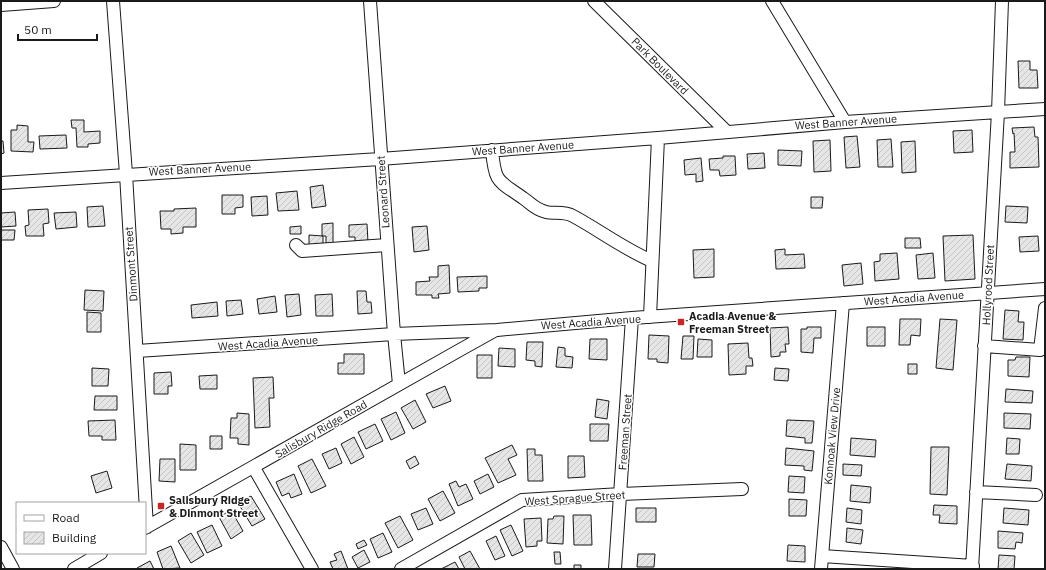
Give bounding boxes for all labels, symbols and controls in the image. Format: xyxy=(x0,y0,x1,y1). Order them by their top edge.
scale bar xyxy=(18,16,97,42)
text: 50 m xyxy=(24,22,52,37)
street label: Park Boulevard xyxy=(629,35,691,97)
street label: West Banner Avenue xyxy=(794,111,898,133)
street label: West Banner Avenue xyxy=(471,137,575,159)
street label: Leonard Street xyxy=(373,155,393,229)
street label: West Banner Avenue xyxy=(149,159,251,179)
street label: Dinmont Street xyxy=(121,226,141,302)
street label: Hollyrood Street xyxy=(979,244,997,326)
street label: West Acadia Avenue xyxy=(864,288,964,308)
place label: Acadia Avenue & Freeman Street xyxy=(689,309,776,336)
street label: West Acadia Avenue xyxy=(541,312,641,332)
marker: Acadia Avenue & Freeman Street xyxy=(676,317,686,327)
street label: West Acadia Avenue xyxy=(218,333,318,353)
street label: Konnoak View Drive xyxy=(821,387,843,485)
street label: Freeman Street xyxy=(615,393,635,471)
street label: Salisbury Ridge Road xyxy=(272,397,370,461)
street label: West Sprague Street xyxy=(524,487,626,509)
place label: Salisbury Ridge & Dinmont Street xyxy=(169,493,258,520)
marker: Salisbury Ridge & Dinmont Street xyxy=(156,501,166,511)
legend xyxy=(16,502,146,554)
text: Road xyxy=(52,510,80,525)
text: Building xyxy=(52,530,97,545)

